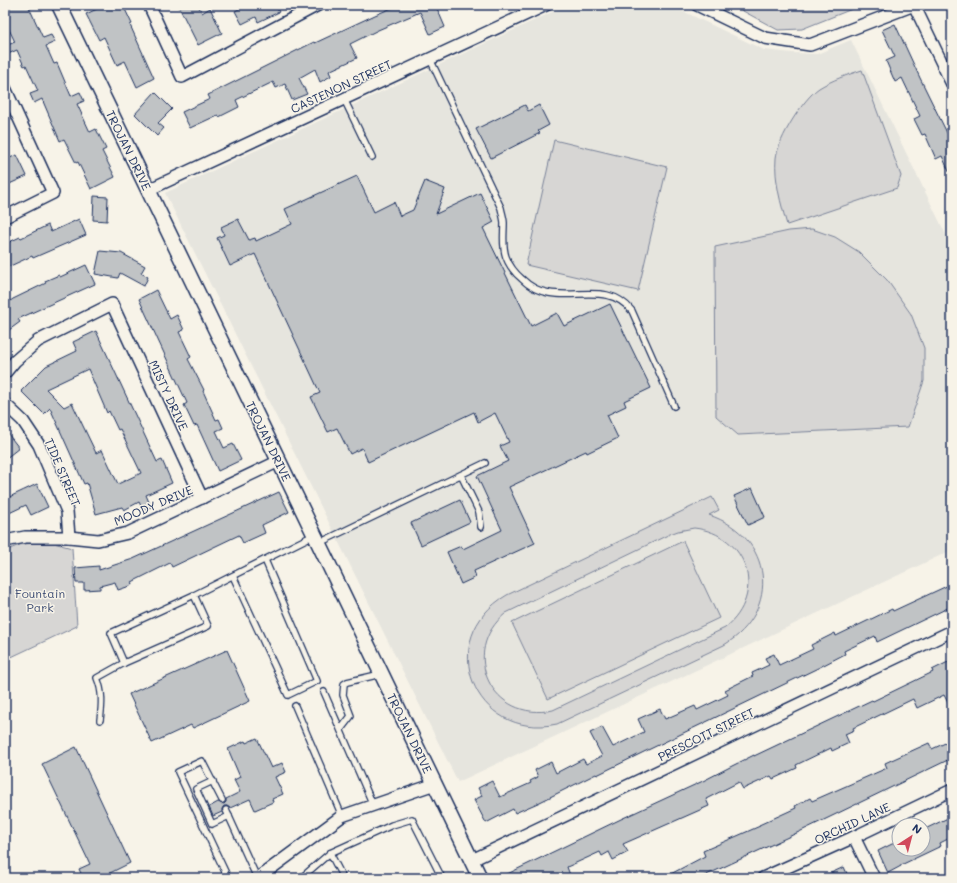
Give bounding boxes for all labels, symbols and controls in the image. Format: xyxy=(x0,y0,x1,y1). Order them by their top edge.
street label: CASTENON STREET xyxy=(288,55,394,116)
street label: TROJAN DRIVE xyxy=(103,107,155,193)
street label: MISTY DRIVE xyxy=(146,357,192,433)
street label: TROJAN DRIVE xyxy=(243,398,295,484)
street label: TIDE STREET xyxy=(41,436,85,509)
street label: MOODY DRIVE xyxy=(111,481,195,529)
park label: Fountain Park xyxy=(15,585,65,615)
street label: TROJAN DRIVE xyxy=(384,690,436,776)
street label: PRESCOTT STREET xyxy=(655,704,757,764)
street label: ORCHID LANE xyxy=(811,798,893,848)
north arrow xyxy=(891,817,931,857)
text: N xyxy=(909,820,925,837)

